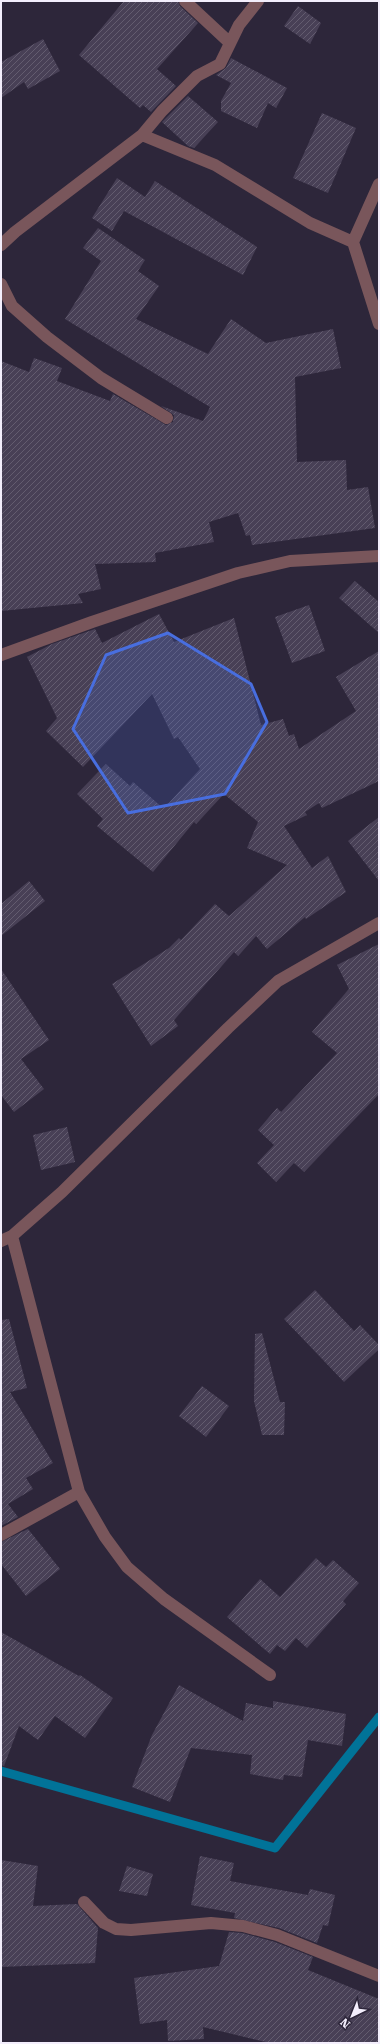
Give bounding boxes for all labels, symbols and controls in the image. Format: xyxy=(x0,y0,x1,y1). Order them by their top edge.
north arrow xyxy=(332,1996,372,2036)
text: N xyxy=(338,2015,353,2031)

